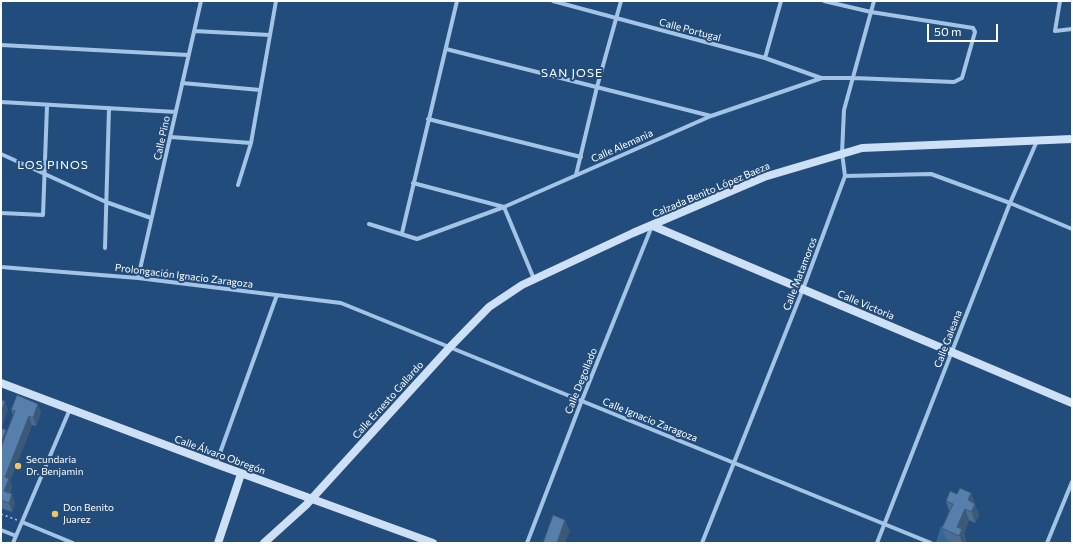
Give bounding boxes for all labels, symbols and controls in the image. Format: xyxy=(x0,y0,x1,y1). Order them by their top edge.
street label: Calle Portugal xyxy=(658,16,722,44)
scale bar xyxy=(929,16,1000,42)
text: 50 m xyxy=(934,24,962,38)
district label: SAN JOSE xyxy=(541,66,603,80)
street label: Calle Pino xyxy=(151,115,173,161)
street label: Calle Alemania xyxy=(589,127,655,165)
district label: LOS PINOS xyxy=(17,158,89,172)
street label: Calzada Benito López Baeza xyxy=(650,160,772,220)
street label: Calle Matamoros xyxy=(781,236,819,312)
street label: Prolongación Ignacio Zaragoza xyxy=(114,262,254,290)
street label: Calle Victoria xyxy=(836,288,896,322)
street label: Calle Galeana xyxy=(931,308,965,370)
street label: Calle Degollado xyxy=(562,346,600,416)
street label: Calle Ernesto Gallardo xyxy=(350,359,426,441)
street label: Calle Ignacio Zaragoza xyxy=(601,395,699,445)
street label: Calle Álvaro Obregón xyxy=(173,433,267,477)
place label: Secundaria Dr. Benjamin xyxy=(26,454,83,478)
marker: Secundaria Dr. Benjamin xyxy=(13,461,23,471)
place label: Don Benito Juarez xyxy=(63,502,114,526)
marker: Don Benito Juarez xyxy=(50,509,60,519)

